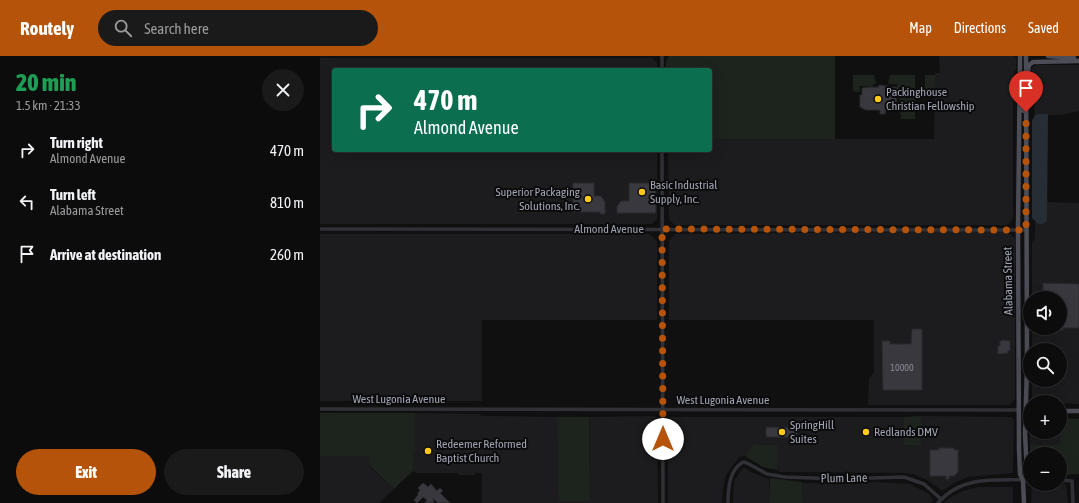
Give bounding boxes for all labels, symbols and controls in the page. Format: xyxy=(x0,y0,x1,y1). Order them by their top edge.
search box xyxy=(98,10,378,46)
text: Routely xyxy=(20,17,74,39)
icon: search xyxy=(112,17,134,39)
text: Search here xyxy=(144,20,209,37)
text: Map xyxy=(909,20,932,36)
text: Directions xyxy=(954,20,1006,36)
text: Saved xyxy=(1028,20,1059,36)
text: 20 min xyxy=(16,69,76,96)
button: close xyxy=(262,69,304,111)
pin xyxy=(1009,71,1043,112)
icon: arrive xyxy=(1015,77,1037,99)
icon: right xyxy=(348,84,400,136)
text: 470 m xyxy=(414,84,477,116)
place label: Packinghouse Christian Fellowship xyxy=(886,85,975,113)
marker: Packinghouse Christian Fellowship xyxy=(873,94,883,104)
text: 1.5 km · 21:33 xyxy=(16,98,81,113)
text: Almond Avenue xyxy=(414,117,519,138)
text: Turn right xyxy=(50,134,103,151)
icon: right xyxy=(16,139,38,161)
text: 470 m xyxy=(270,142,304,159)
text: Almond Avenue xyxy=(50,151,126,166)
place label: Basic Industrial Supply, Inc. xyxy=(650,178,718,206)
place label: Superior Packaging Solutions, Inc. xyxy=(495,185,581,213)
text: Turn left xyxy=(50,186,96,203)
marker: Basic Industrial Supply, Inc. xyxy=(637,187,647,197)
icon: left xyxy=(16,191,38,213)
text: 810 m xyxy=(270,194,304,211)
marker: Superior Packaging Solutions, Inc. xyxy=(583,194,593,204)
text: Alabama Street xyxy=(50,203,124,218)
street label: Almond Avenue xyxy=(574,222,644,236)
icon: arrive xyxy=(16,243,38,265)
text: Arrive at destination xyxy=(50,246,161,263)
text: 260 m xyxy=(270,246,304,263)
street label: Alabama Street xyxy=(1000,246,1016,315)
map controls xyxy=(1023,291,1067,491)
button: sound xyxy=(1023,291,1067,335)
button: search xyxy=(1023,343,1067,387)
house number: 10000 xyxy=(890,362,914,373)
street label: West Lugonia Avenue xyxy=(352,392,446,406)
street label: West Lugonia Avenue xyxy=(676,393,770,407)
button: + xyxy=(1023,395,1067,439)
position arrow xyxy=(642,418,684,460)
place label: SpringHill Suites xyxy=(790,418,835,446)
place label: Redlands DMV xyxy=(874,425,938,439)
marker: SpringHill Suites xyxy=(777,427,787,437)
marker: Redlands DMV xyxy=(861,427,871,437)
place label: Redeemer Reformed Baptist Church xyxy=(436,437,527,465)
marker: Redeemer Reformed Baptist Church xyxy=(423,446,433,456)
button: − xyxy=(1023,447,1067,491)
button: Exit xyxy=(16,449,156,495)
button: Share xyxy=(164,449,304,495)
street label: Plum Lane xyxy=(821,471,867,485)

